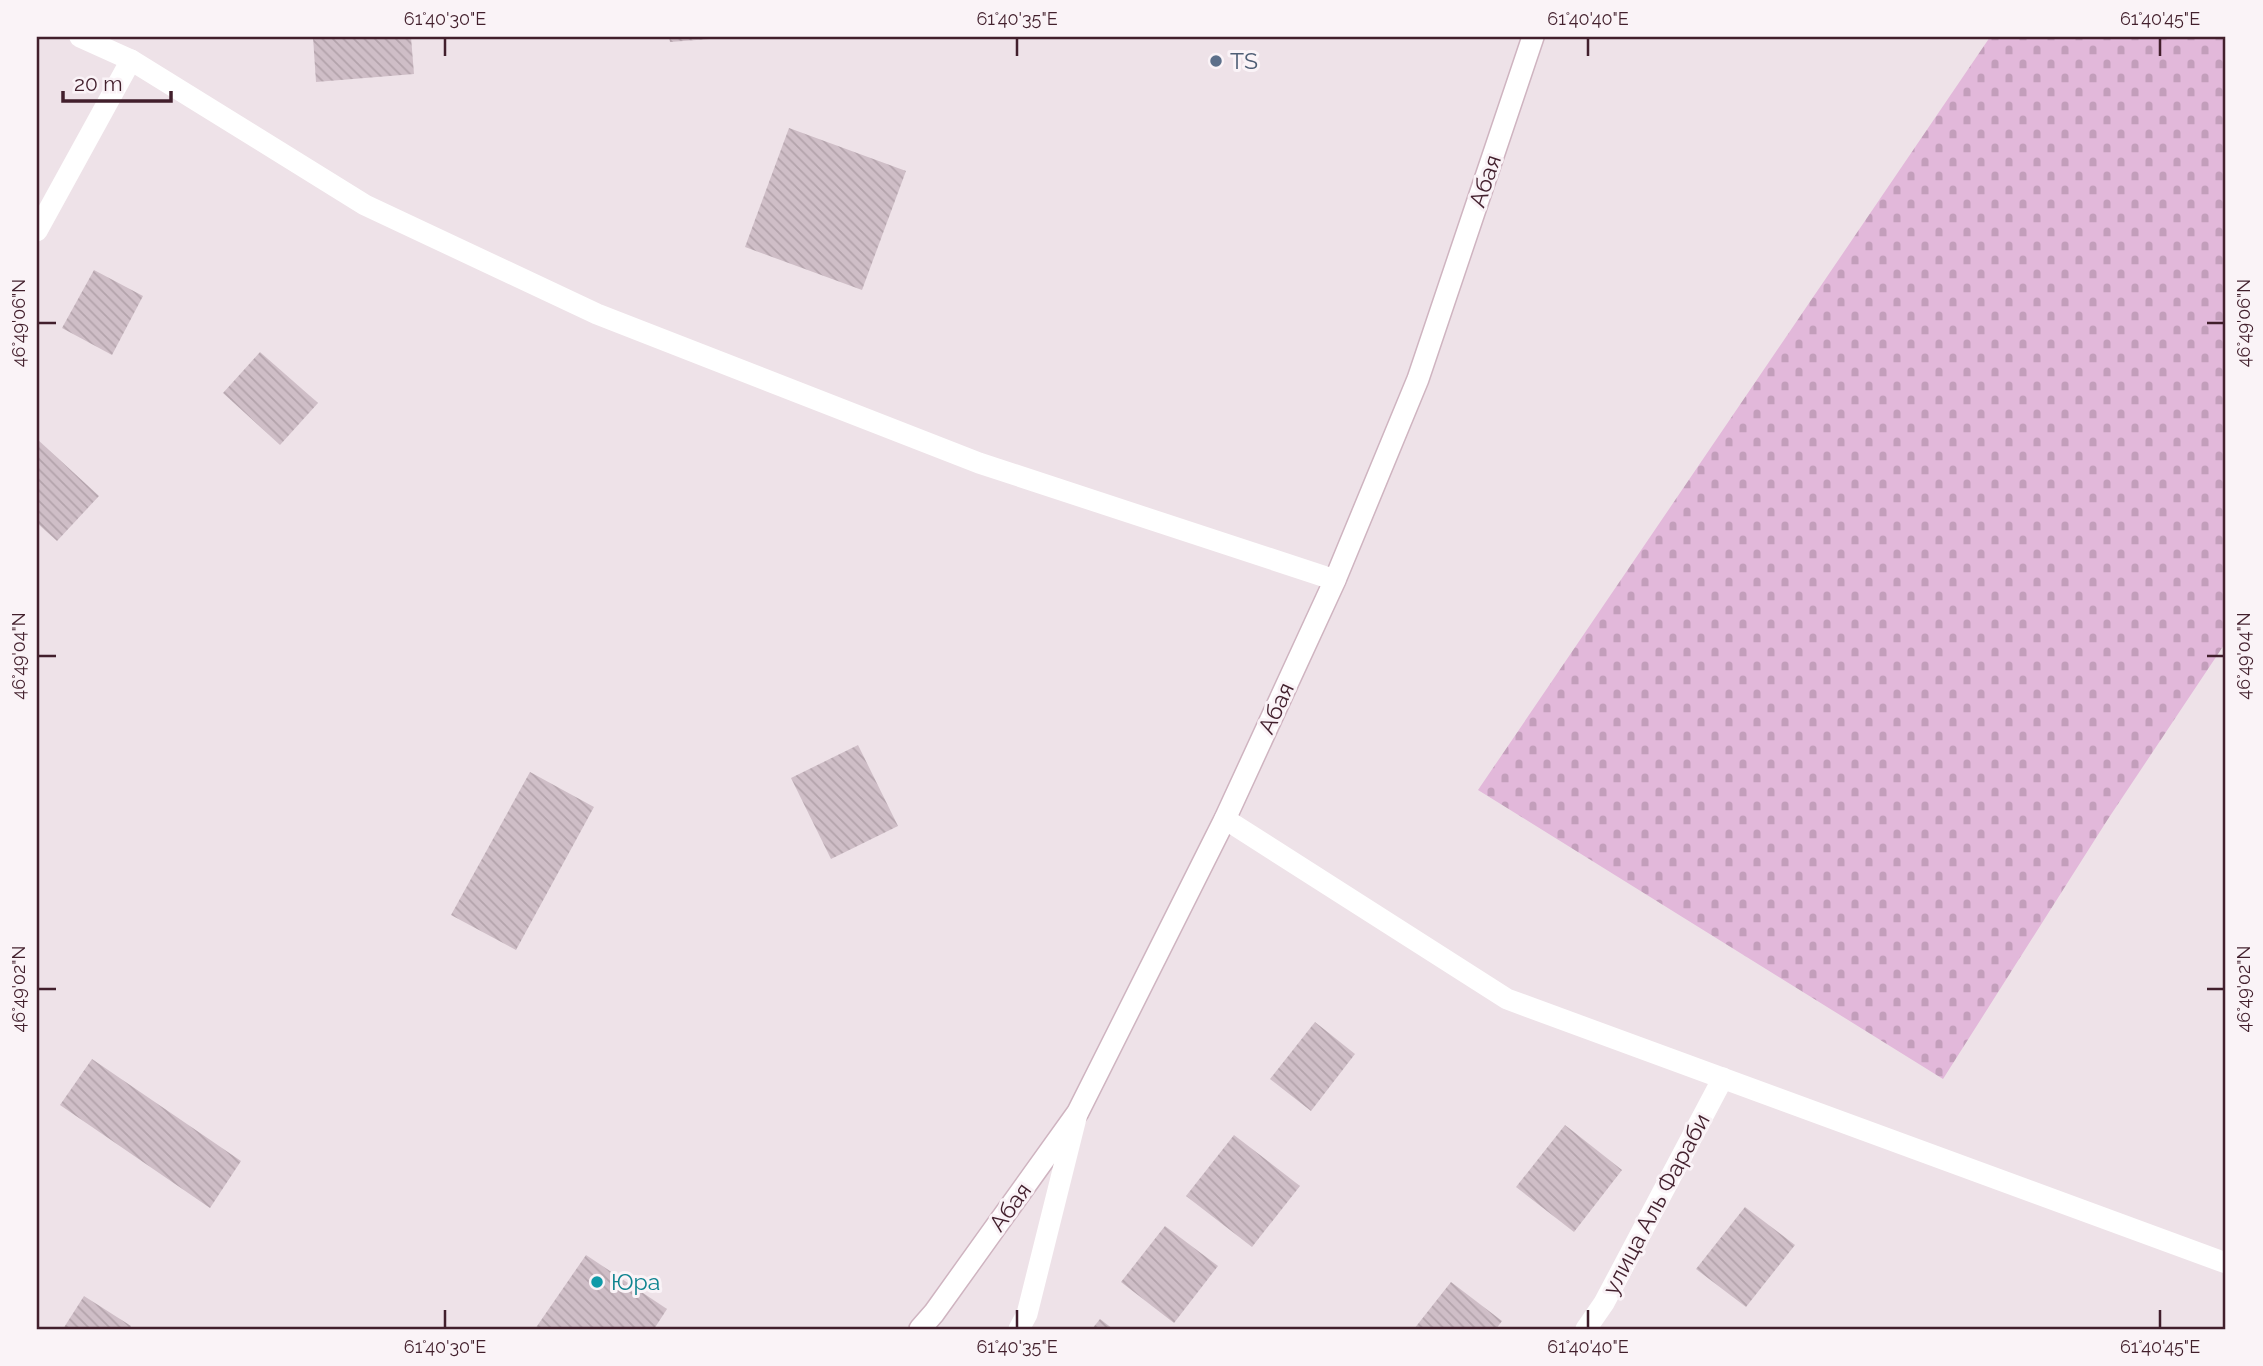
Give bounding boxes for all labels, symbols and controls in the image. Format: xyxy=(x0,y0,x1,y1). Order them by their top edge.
text: 61°40'30"E xyxy=(404,8,486,29)
text: 61°40'35"E xyxy=(976,8,1058,29)
text: 61°40'40"E xyxy=(1547,8,1629,29)
text: 61°40'45"E xyxy=(2120,8,2200,29)
place label: TS xyxy=(1230,47,1258,74)
marker: TS xyxy=(1208,53,1224,69)
scale bar xyxy=(63,60,172,104)
text: 20 m xyxy=(74,71,122,96)
street label: Абая xyxy=(1463,151,1506,211)
text: 46°49'06"N xyxy=(8,279,29,367)
text: 46°49'06"N xyxy=(2233,279,2254,367)
text: 46°49'04"N xyxy=(8,612,29,700)
text: 46°49'04"N xyxy=(2233,612,2254,700)
street label: Абая xyxy=(1252,678,1299,738)
text: 46°49'02"N xyxy=(8,946,29,1032)
text: 46°49'02"N xyxy=(2233,946,2254,1032)
street label: улица Аль Фараби xyxy=(1596,1109,1715,1299)
street label: Абая xyxy=(983,1177,1036,1236)
place label: Юра xyxy=(611,1268,660,1295)
marker: Юра xyxy=(589,1274,605,1290)
text: 61°40'30"E xyxy=(404,1336,486,1357)
text: 61°40'35"E xyxy=(976,1336,1058,1357)
text: 61°40'40"E xyxy=(1547,1336,1629,1357)
text: 61°40'45"E xyxy=(2120,1336,2200,1357)

